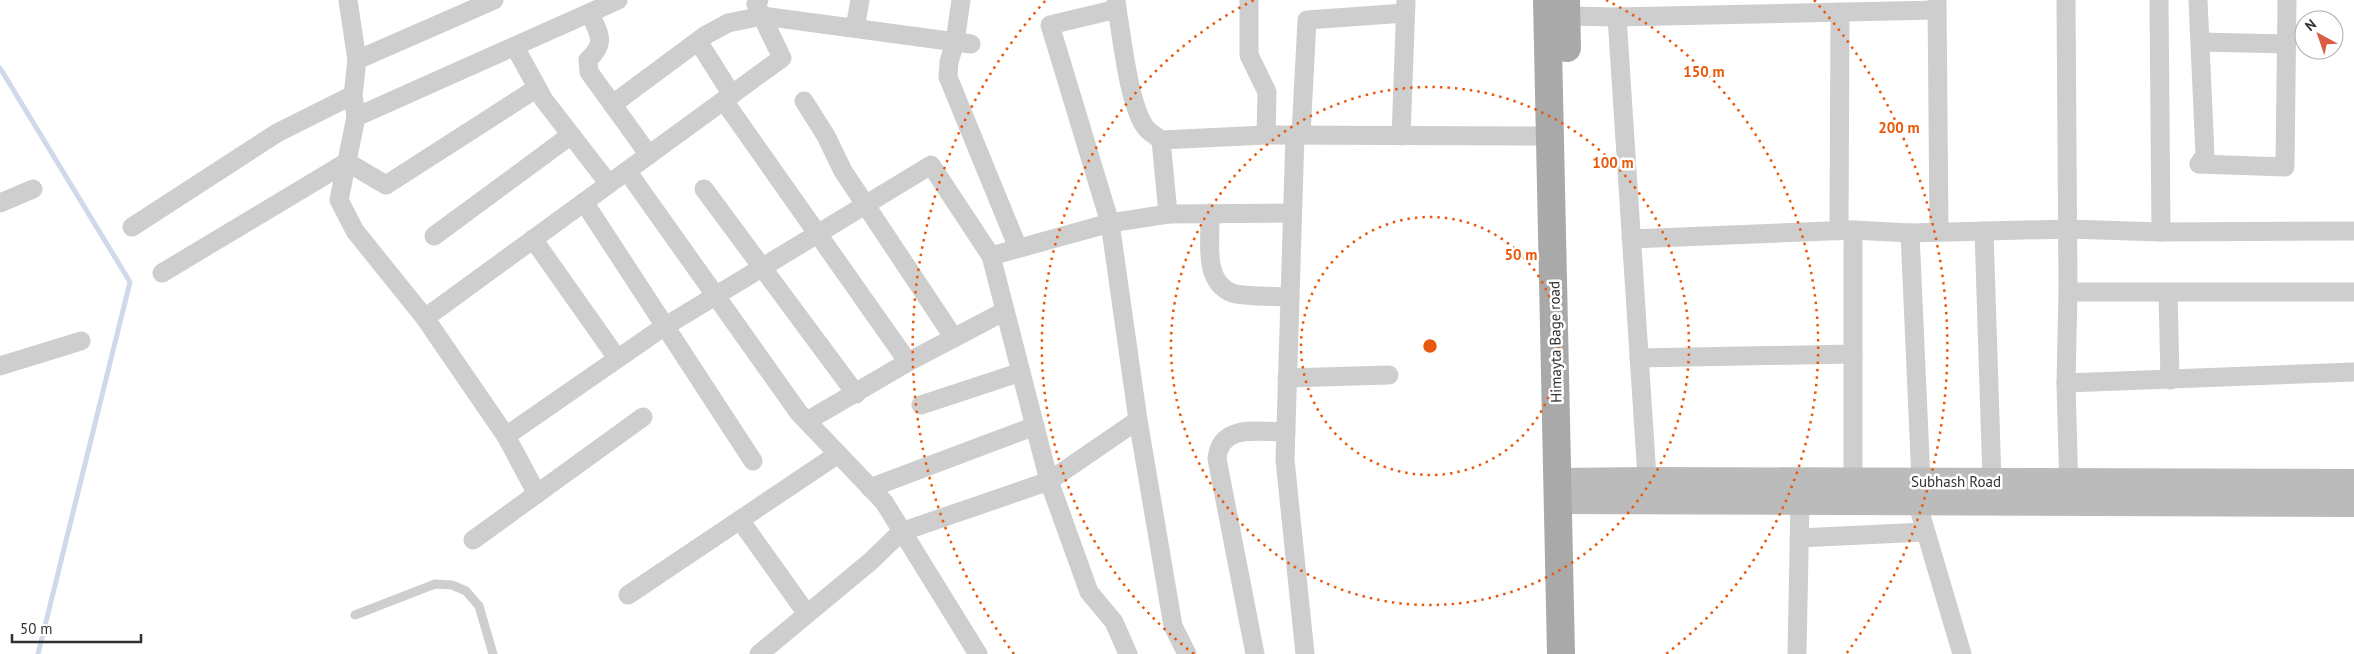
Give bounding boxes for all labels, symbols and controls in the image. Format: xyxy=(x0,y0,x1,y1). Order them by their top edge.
north arrow xyxy=(2294,10,2344,60)
text: N xyxy=(2301,15,2320,35)
text: 150 m xyxy=(1683,62,1725,81)
text: 200 m xyxy=(1878,118,1920,137)
text: 100 m xyxy=(1592,153,1634,172)
text: 50 m xyxy=(1505,245,1537,264)
street label: Himayta Bage road xyxy=(1544,281,1566,403)
centre of rings xyxy=(1421,337,1439,355)
street label: Subhash Road xyxy=(1911,472,2001,491)
scale bar xyxy=(12,612,141,644)
text: 50 m xyxy=(20,619,53,638)

